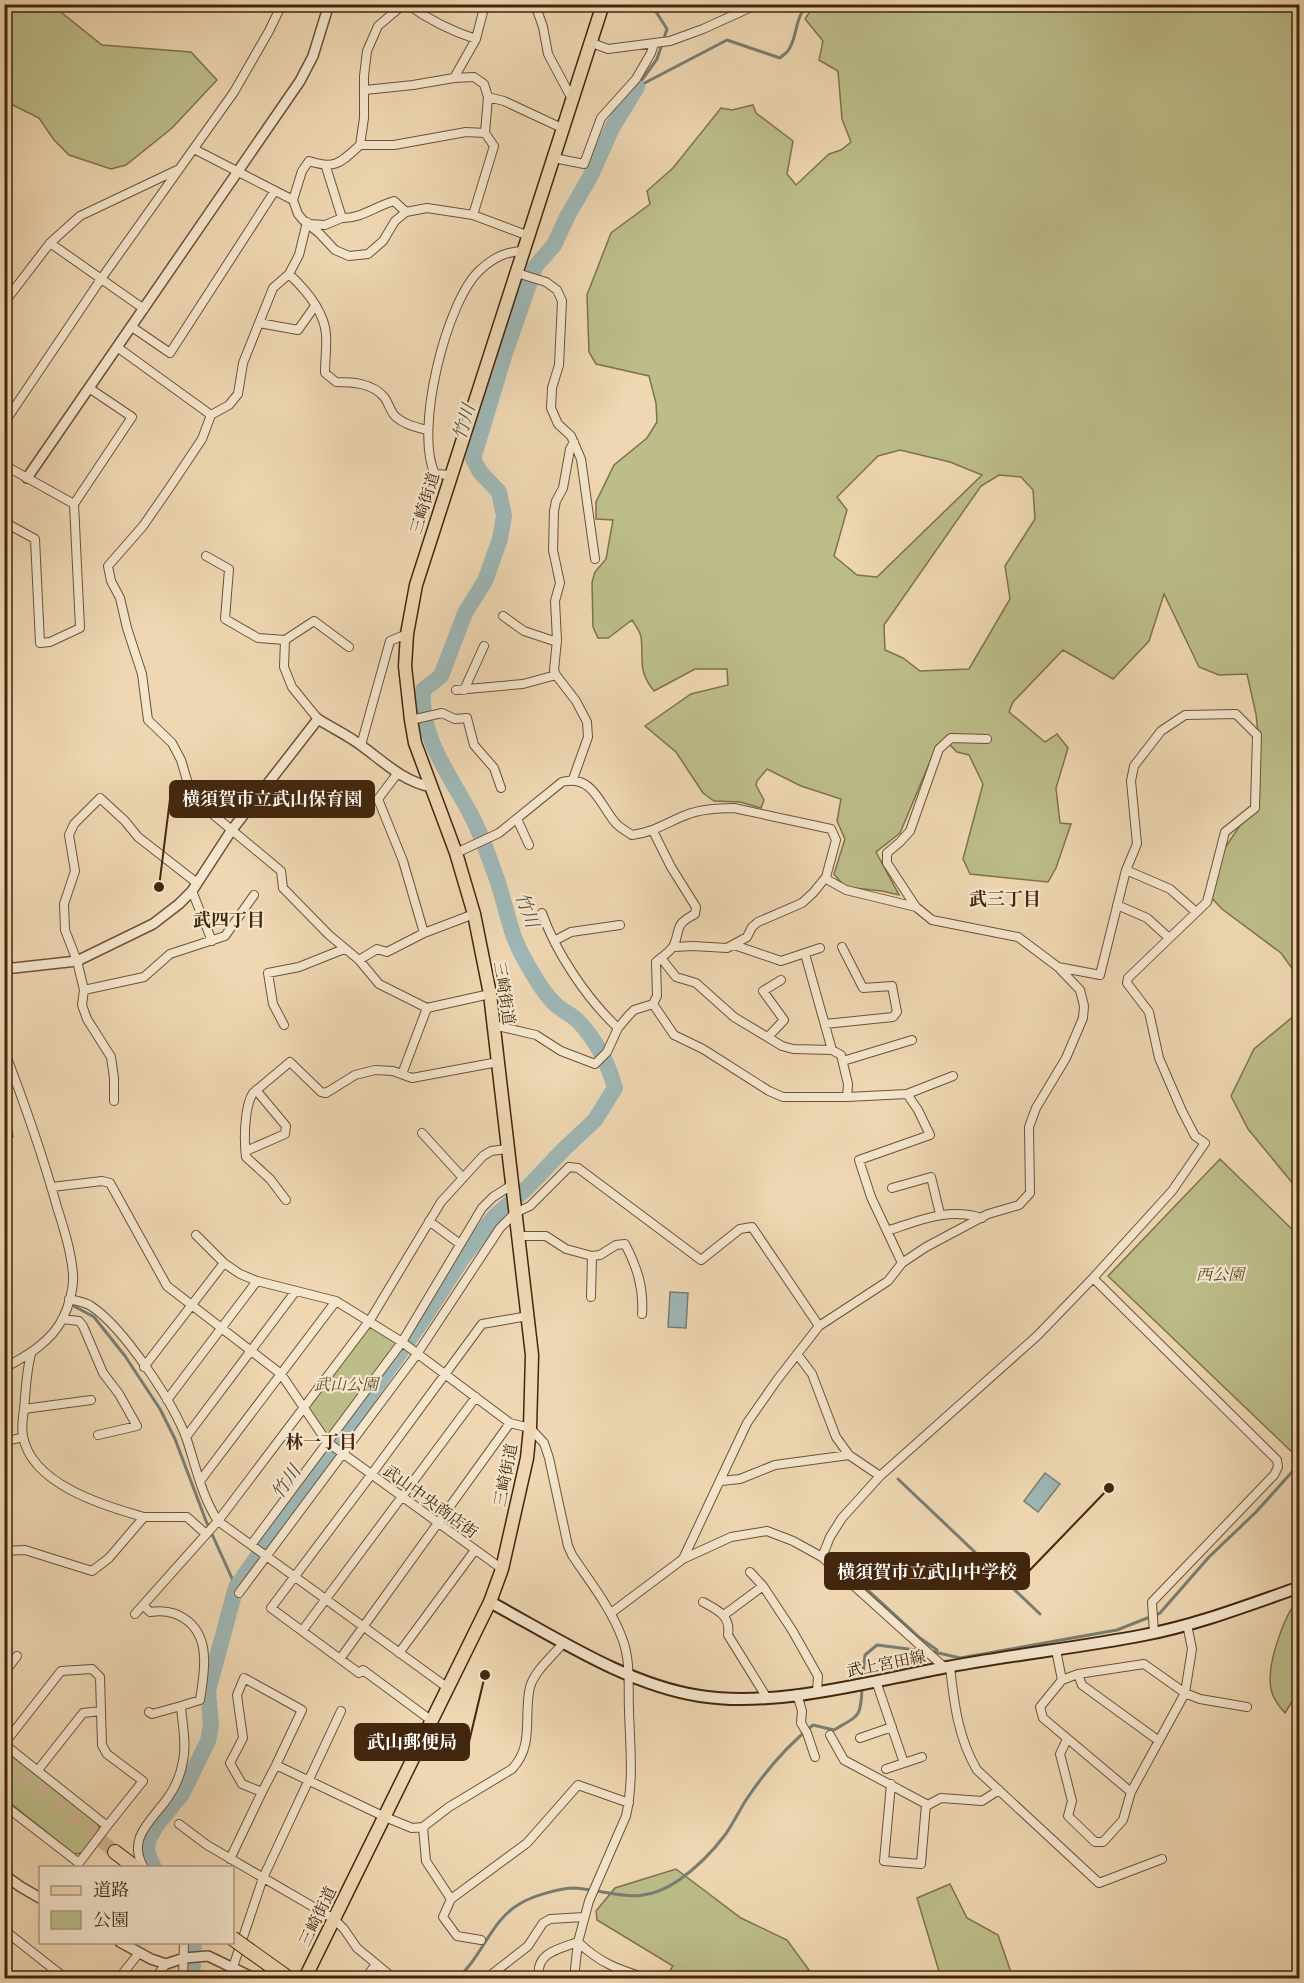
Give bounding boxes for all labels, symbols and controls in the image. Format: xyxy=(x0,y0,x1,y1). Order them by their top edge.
water label: 竹川 xyxy=(448,400,480,442)
street label: 三崎街道 xyxy=(405,469,443,537)
callout: 横須賀市立武山保育園 xyxy=(170,781,374,817)
text: 横須賀市立武山保育園 xyxy=(182,788,362,810)
district label: 武三丁目 xyxy=(969,888,1041,910)
water label: 竹川 xyxy=(511,889,544,933)
district label: 武四丁目 xyxy=(193,909,265,931)
street label: 三崎街道 xyxy=(490,960,520,1026)
park label: 西公園 xyxy=(1196,1264,1247,1284)
park label: 武山公園 xyxy=(314,1374,381,1394)
district label: 林一丁目 xyxy=(285,1431,357,1453)
street label: 三崎街道 xyxy=(489,1442,521,1508)
water label: 竹川 xyxy=(267,1459,306,1503)
street label: 武山中央商店街 xyxy=(380,1460,482,1542)
callout: 横須賀市立武山中学校 xyxy=(825,1553,1029,1589)
text: 横須賀市立武山中学校 xyxy=(837,1561,1017,1583)
street label: 武上宮田線 xyxy=(845,1646,927,1680)
callout: 武山郵便局 xyxy=(355,1724,469,1760)
text: 武山郵便局 xyxy=(367,1731,457,1753)
legend xyxy=(39,1866,234,1944)
text: 道路 xyxy=(93,1879,129,1901)
street label: 三崎街道 xyxy=(294,1883,340,1949)
text: 公園 xyxy=(93,1909,129,1931)

